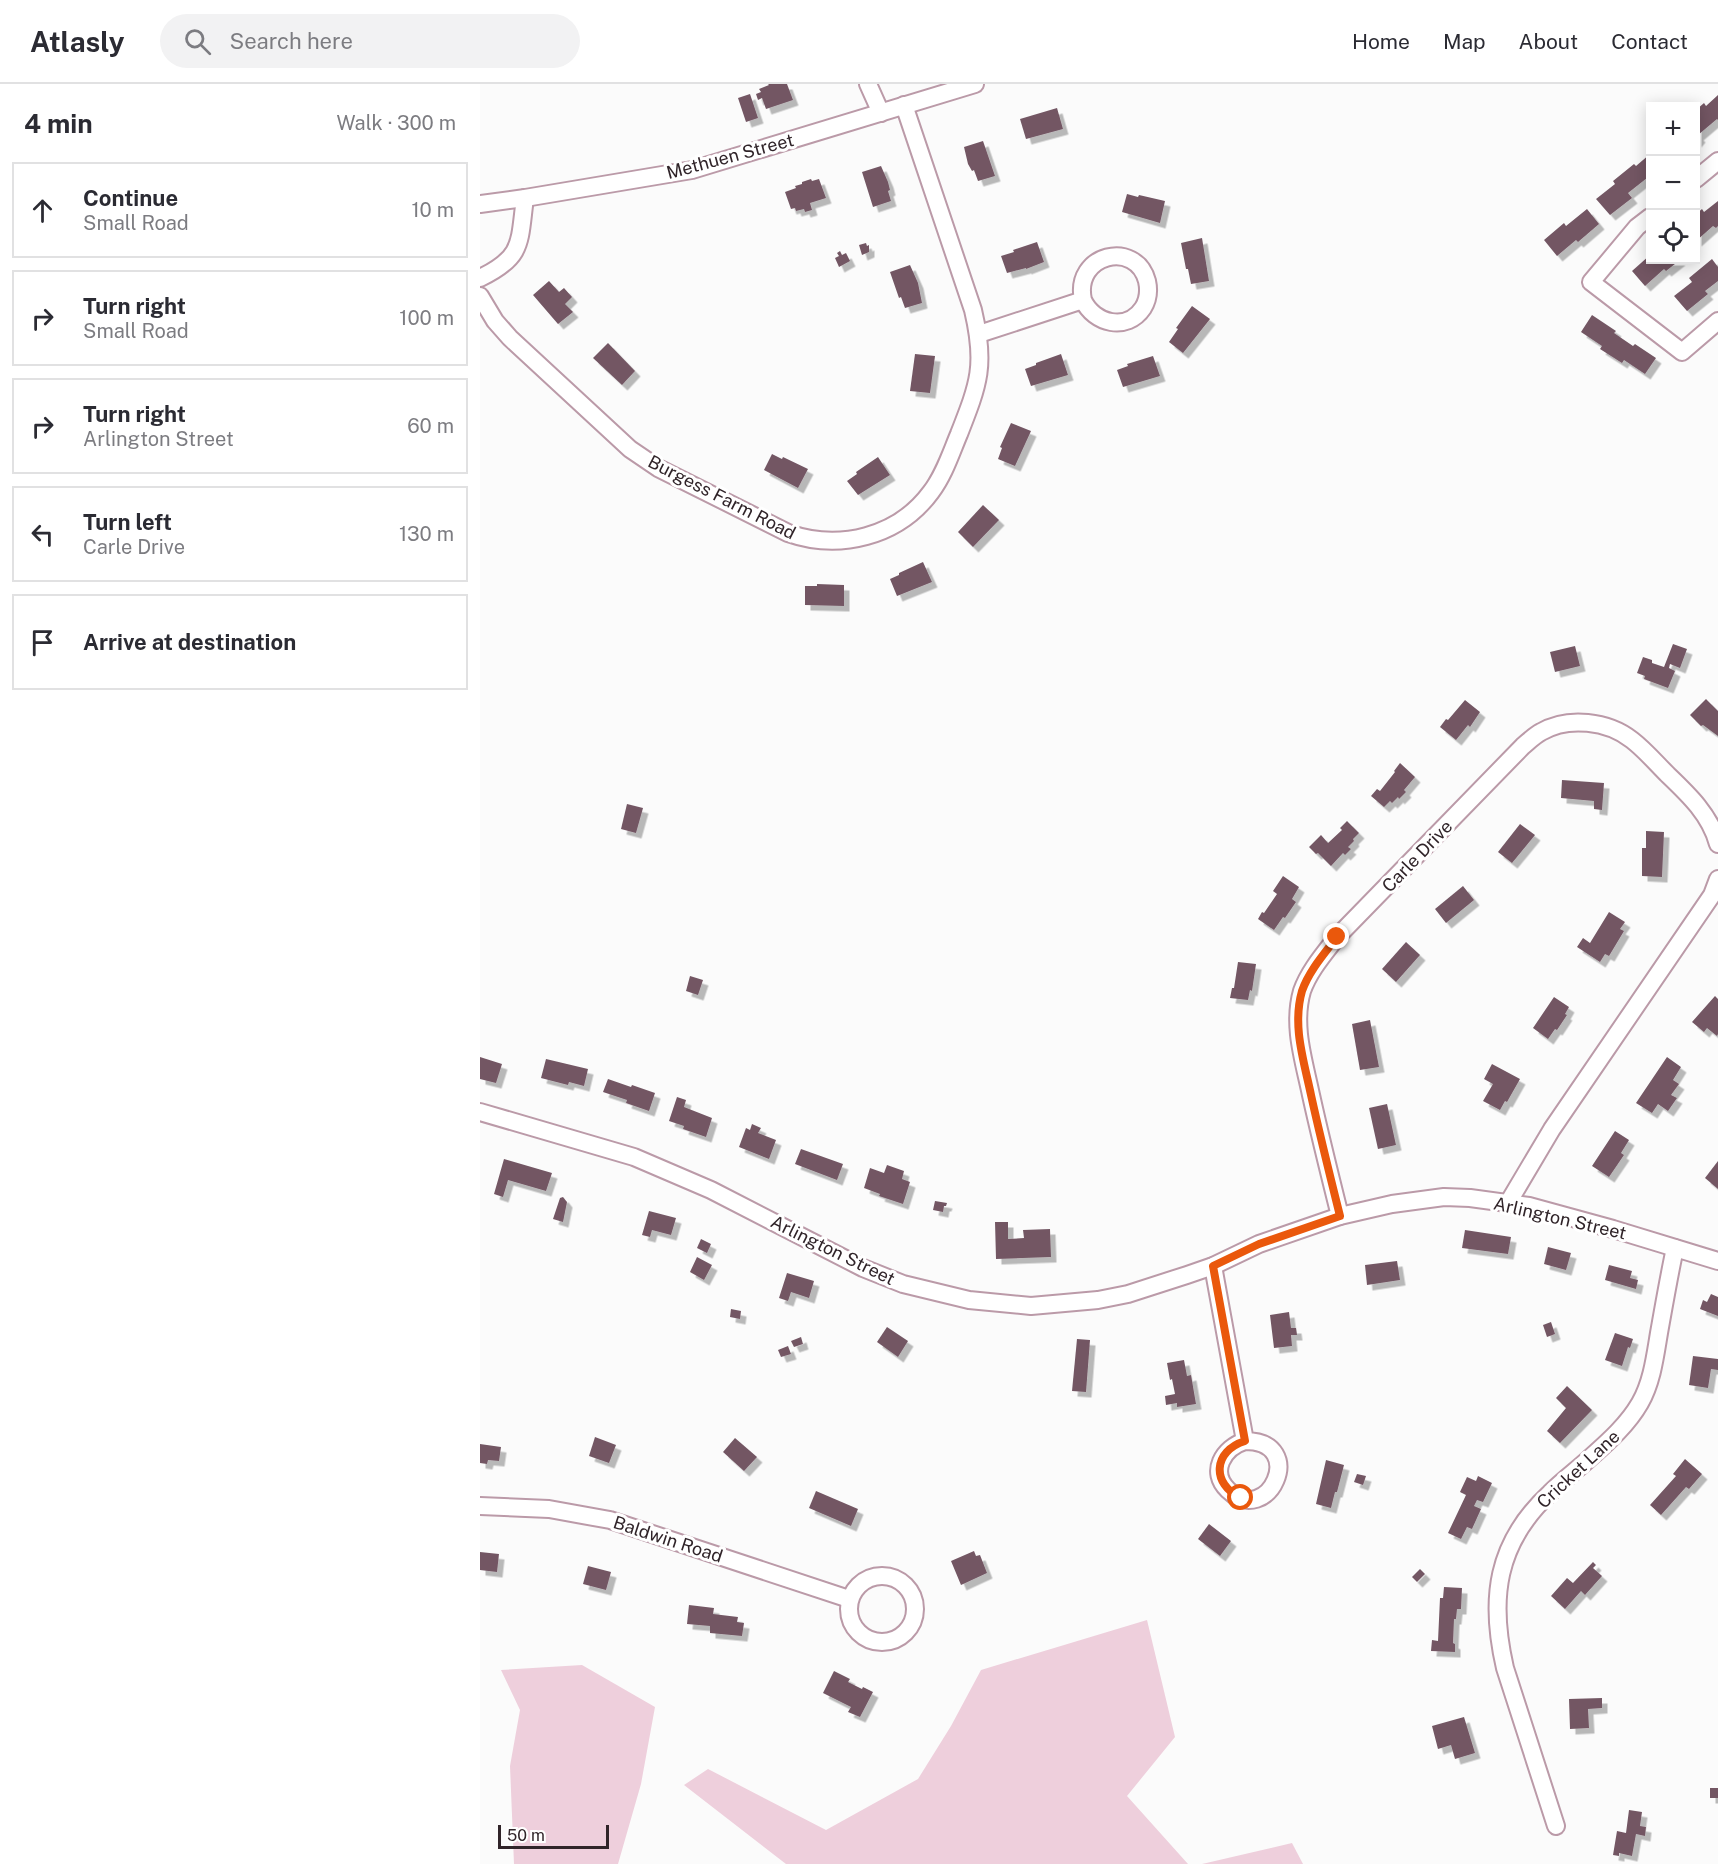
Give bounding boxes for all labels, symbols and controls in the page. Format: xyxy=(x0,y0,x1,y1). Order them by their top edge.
search box xyxy=(160,14,580,68)
text: Atlasly xyxy=(30,25,124,58)
icon: search xyxy=(181,25,214,58)
text: Search here xyxy=(229,28,353,54)
text: Home xyxy=(1352,29,1410,54)
text: Map xyxy=(1443,29,1486,54)
text: About xyxy=(1519,29,1578,54)
text: Contact xyxy=(1611,29,1688,54)
map controls xyxy=(1646,102,1700,264)
button: + xyxy=(1646,102,1700,156)
text: 4 min xyxy=(24,108,93,139)
text: Walk · 300 m xyxy=(336,111,456,135)
street label: Methuen Street xyxy=(664,129,796,183)
button: − xyxy=(1646,156,1700,210)
text: Continue xyxy=(83,185,178,211)
icon: ahead xyxy=(26,194,59,227)
text: 10 m xyxy=(411,198,454,222)
button: locate xyxy=(1646,210,1700,264)
text: Small Road xyxy=(83,211,189,235)
text: Turn right xyxy=(83,293,186,319)
icon: right xyxy=(26,302,59,335)
text: 100 m xyxy=(399,306,454,330)
text: Small Road xyxy=(83,319,189,343)
text: Turn right xyxy=(83,401,186,427)
icon: right xyxy=(26,410,59,443)
text: 60 m xyxy=(407,414,454,438)
text: Arlington Street xyxy=(83,427,234,451)
street label: Burgess Farm Road xyxy=(645,451,799,543)
text: Turn left xyxy=(83,509,172,535)
icon: left xyxy=(26,518,59,551)
text: 130 m xyxy=(399,522,454,546)
text: Carle Drive xyxy=(83,535,185,559)
icon: arrive xyxy=(26,626,59,659)
text: Arrive at destination xyxy=(83,629,296,655)
street label: Carle Drive xyxy=(1378,816,1456,896)
route end xyxy=(1323,923,1349,949)
street label: Arlington Street xyxy=(1492,1193,1628,1243)
street label: Arlington Street xyxy=(767,1211,899,1289)
street label: Cricket Lane xyxy=(1532,1426,1624,1512)
route start xyxy=(1227,1484,1253,1510)
street label: Baldwin Road xyxy=(611,1511,725,1567)
scale bar xyxy=(498,1822,609,1850)
text: 50 m xyxy=(507,1826,545,1845)

